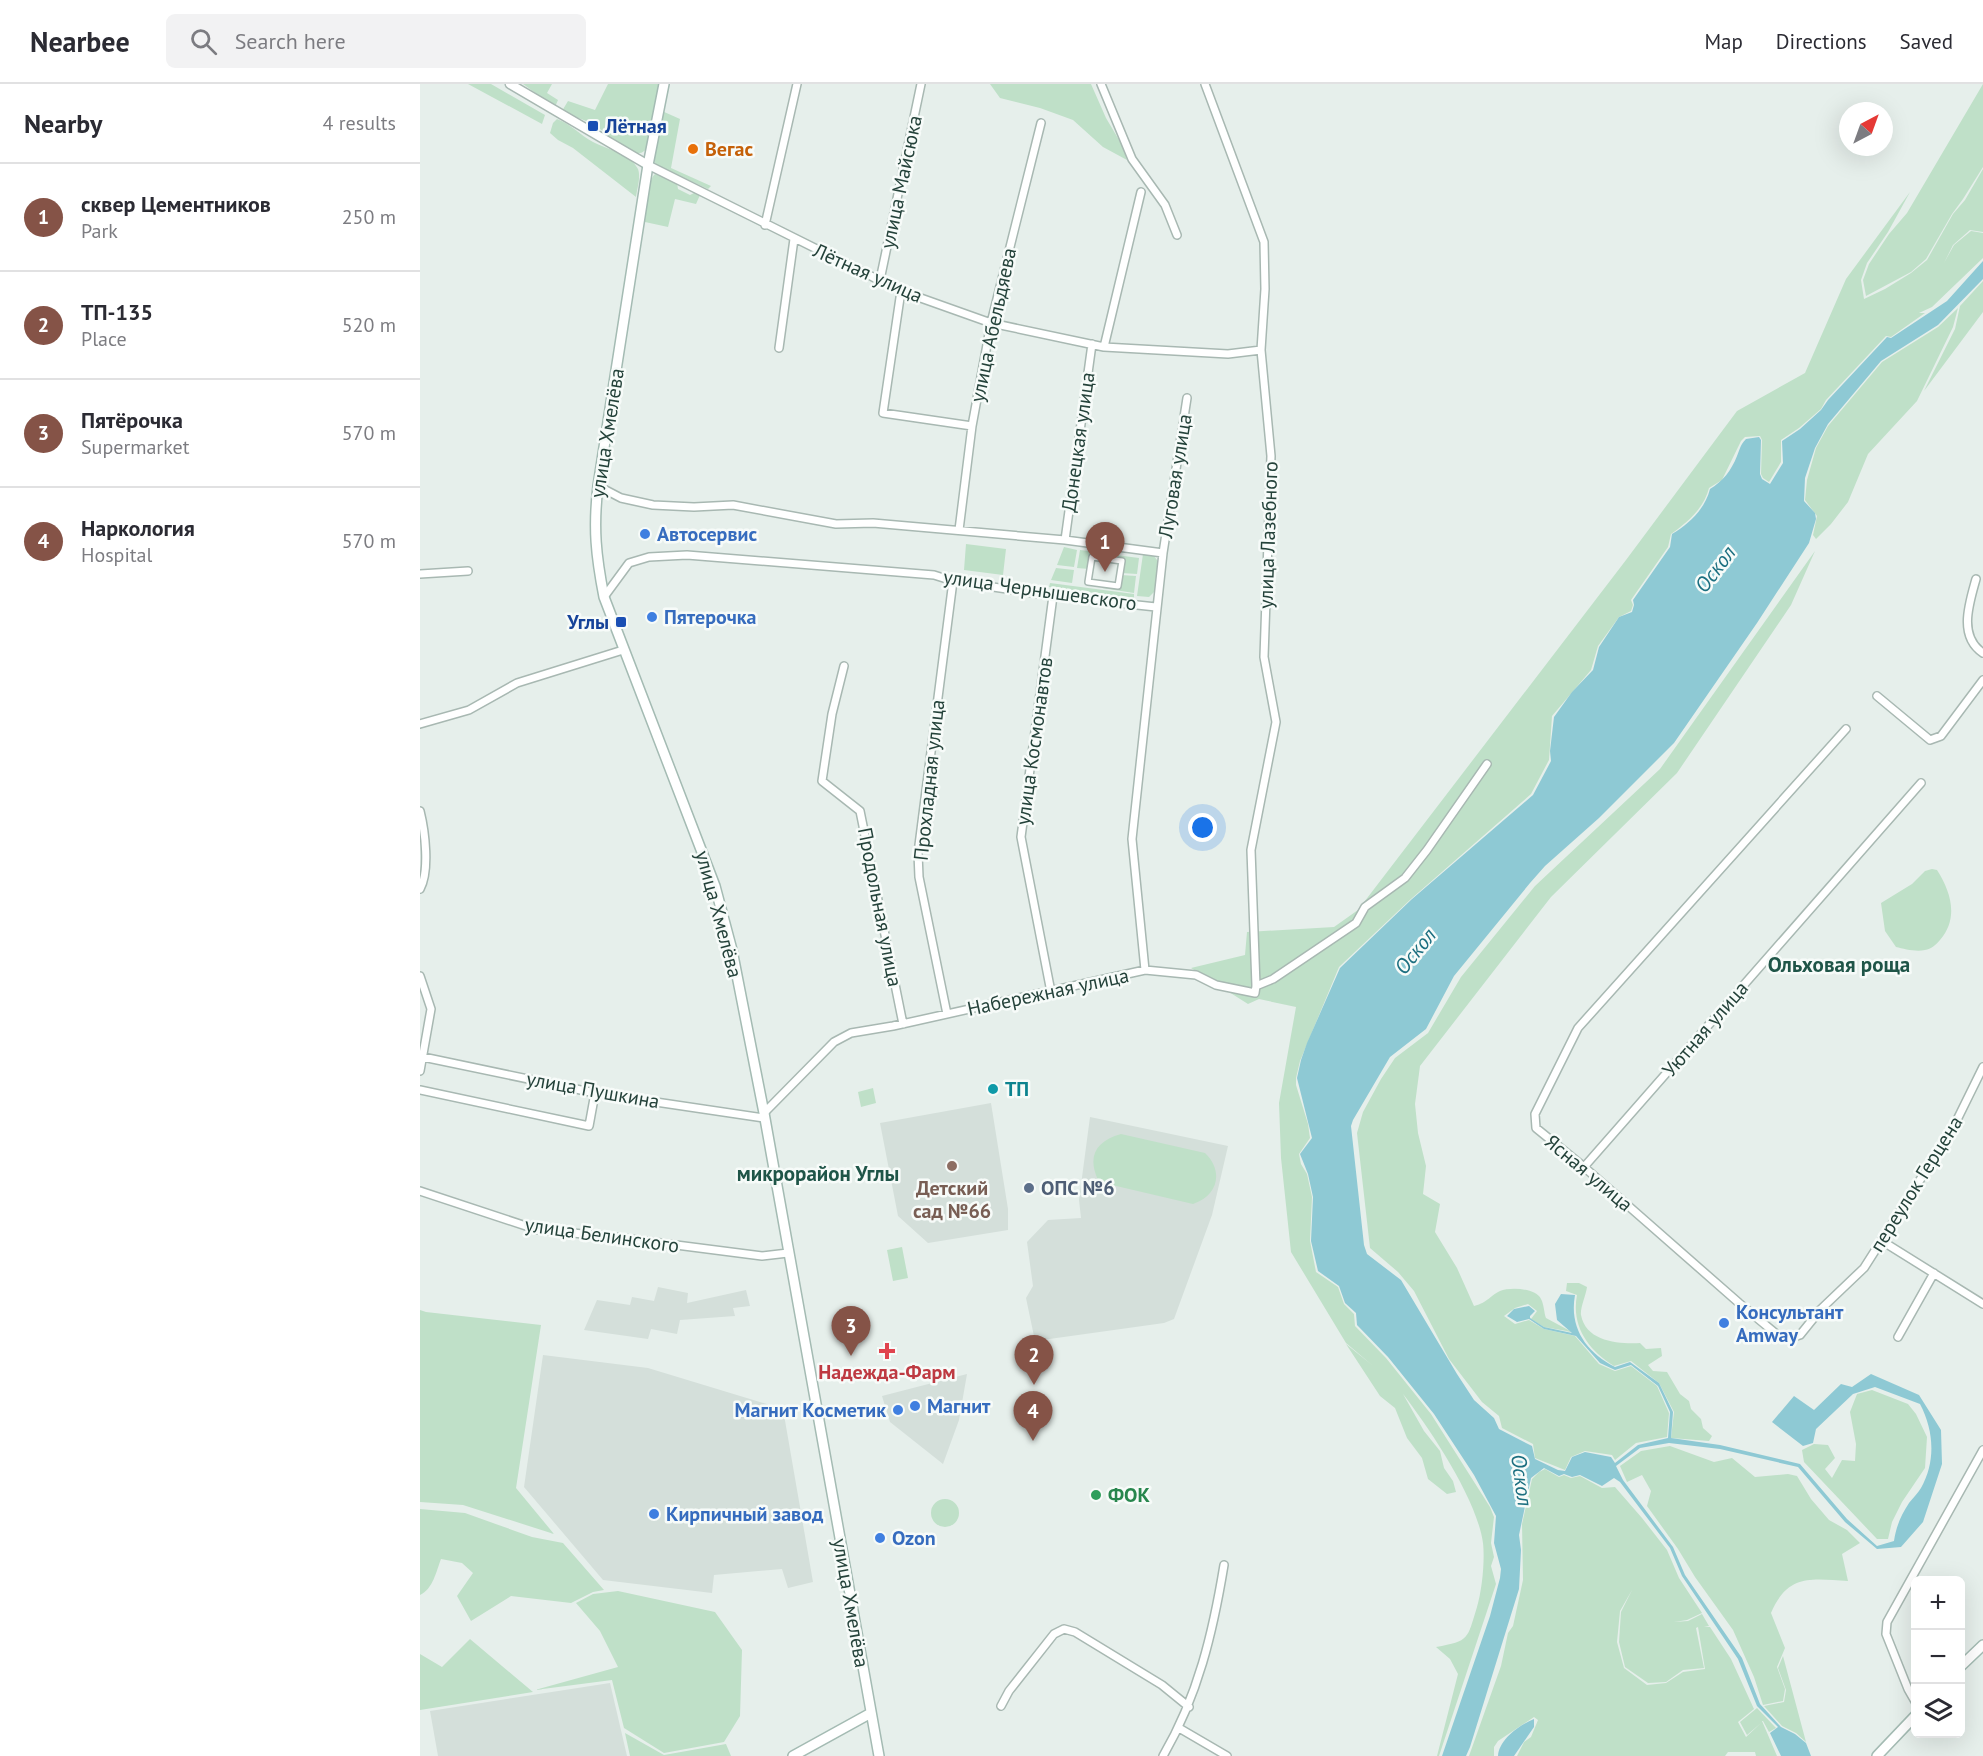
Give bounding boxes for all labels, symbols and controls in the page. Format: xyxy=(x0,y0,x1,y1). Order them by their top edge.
search box xyxy=(166,14,586,68)
text: Nearbee xyxy=(30,23,130,60)
icon: search xyxy=(187,25,220,58)
text: Search here xyxy=(235,27,346,55)
text: Map xyxy=(1704,28,1743,55)
text: Directions xyxy=(1776,28,1867,55)
text: Saved xyxy=(1900,28,1953,55)
north arrow xyxy=(1839,102,1893,156)
text: Nearby xyxy=(24,107,102,140)
text: 4 results xyxy=(323,110,396,136)
place label: Лётная xyxy=(604,113,667,139)
street label: улица Майсюка xyxy=(874,113,928,251)
marker: Лётная xyxy=(586,119,600,133)
place label: Вегас xyxy=(705,136,753,162)
marker: Вегас xyxy=(686,142,700,156)
text: сквер Цементников xyxy=(81,190,271,218)
text: 1 xyxy=(38,204,49,230)
text: 250 m xyxy=(342,204,396,230)
text: Park xyxy=(81,218,118,244)
street label: Лётная улица xyxy=(808,237,927,309)
street label: улица Абельдяева xyxy=(964,245,1022,405)
text: ТП-135 xyxy=(81,298,153,326)
text: 2 xyxy=(38,312,49,338)
text: 520 m xyxy=(342,312,396,338)
text: Place xyxy=(81,326,127,352)
street label: улица Хмелёва xyxy=(584,366,630,500)
street label: Донецкая улица xyxy=(1055,370,1101,514)
text: Пятёрочка xyxy=(81,406,183,434)
street label: Луговая улица xyxy=(1152,412,1198,541)
text: 3 xyxy=(38,420,49,446)
text: 570 m xyxy=(342,420,396,446)
text: Supermarket xyxy=(81,434,189,460)
street label: улица Лазебного xyxy=(1252,461,1284,609)
text: Наркология xyxy=(81,514,195,542)
place label: Автосервис xyxy=(657,521,757,547)
pin: 1 xyxy=(1086,522,1124,572)
marker: Автосервис xyxy=(638,527,652,541)
text: 4 xyxy=(38,528,49,554)
text: 570 m xyxy=(342,528,396,554)
water label: Оскол xyxy=(1689,540,1741,598)
text: Hospital xyxy=(81,542,152,568)
street label: улица Чернышевского xyxy=(942,564,1138,616)
place label: Пятерочка xyxy=(664,604,757,630)
place label: Углы xyxy=(566,609,609,635)
marker: Пятерочка xyxy=(645,610,659,624)
marker: Углы xyxy=(614,615,628,629)
street label: улица Космонавтов xyxy=(1009,655,1059,827)
street label: Прохладная улица xyxy=(908,698,950,862)
your location xyxy=(1188,813,1217,842)
street label: Продольная улица xyxy=(852,825,908,989)
street label: улица Хмелёва xyxy=(690,847,748,981)
water label: Оскол xyxy=(1388,922,1442,980)
district label: Ольховая роща xyxy=(1768,951,1910,978)
street label: Набережная улица xyxy=(965,962,1131,1022)
street label: Уютная улица xyxy=(1656,976,1754,1082)
street label: улица Пушкина xyxy=(524,1066,662,1114)
place label: ТП xyxy=(1005,1076,1029,1102)
marker: ТП xyxy=(986,1082,1000,1096)
street label: переулок Герцена xyxy=(1864,1111,1968,1257)
street label: Ясная улица xyxy=(1540,1129,1638,1217)
marker: Детский сад №66 xyxy=(945,1159,959,1173)
district label: микрорайон Углы xyxy=(737,1160,899,1187)
place label: Детский сад №66 xyxy=(913,1175,991,1224)
place label: ОПС №6 xyxy=(1041,1175,1115,1201)
marker: ОПС №6 xyxy=(1022,1181,1036,1195)
street label: улица Белинского xyxy=(523,1211,681,1259)
place label: Консультант Amway xyxy=(1736,1299,1844,1348)
pin: 3 xyxy=(832,1306,870,1356)
marker: Консультант Amway xyxy=(1717,1316,1731,1330)
pin: 2 xyxy=(1014,1336,1054,1385)
marker: Надежда-Фарм xyxy=(880,1344,894,1358)
place label: Надежда-Фарм xyxy=(818,1359,956,1385)
pin: 4 xyxy=(1014,1392,1052,1441)
place label: Магнит xyxy=(927,1393,991,1419)
place label: Магнит Косметик xyxy=(735,1397,886,1423)
marker: Магнит xyxy=(908,1399,922,1413)
marker: Магнит Косметик xyxy=(891,1403,905,1417)
water label: Оскол xyxy=(1505,1452,1539,1508)
place label: ФОК xyxy=(1108,1482,1150,1508)
marker: ФОК xyxy=(1089,1488,1103,1502)
place label: Кирпичный завод xyxy=(666,1501,824,1527)
marker: Кирпичный завод xyxy=(647,1507,661,1521)
place label: Ozon xyxy=(892,1525,936,1551)
marker: Ozon xyxy=(873,1531,887,1545)
street label: улица Хмелёва xyxy=(827,1536,875,1670)
map controls xyxy=(1911,1576,1965,1738)
button: + xyxy=(1911,1576,1965,1630)
button: − xyxy=(1911,1630,1965,1684)
button: layers xyxy=(1911,1684,1965,1738)

